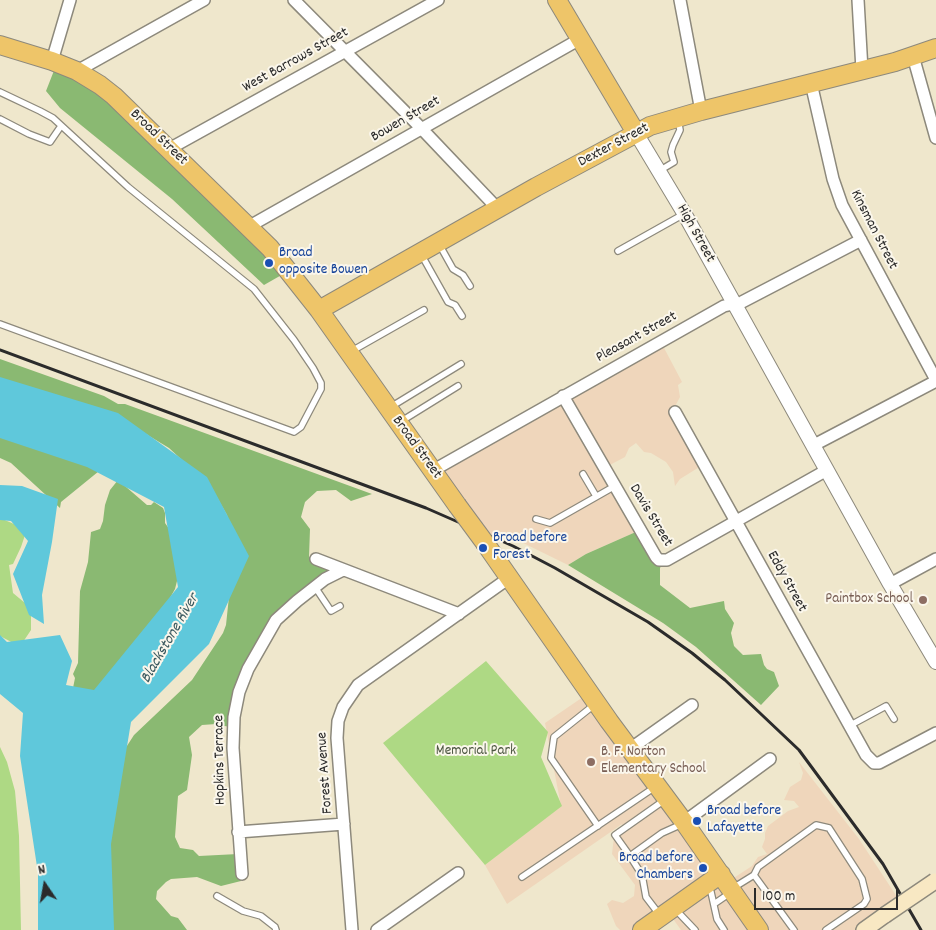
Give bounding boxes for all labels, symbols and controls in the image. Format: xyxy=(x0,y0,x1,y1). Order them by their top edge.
street label: West Barrows Street xyxy=(240,24,352,98)
street label: Bowen Street xyxy=(368,93,444,147)
street label: Broad Street xyxy=(125,106,191,170)
street label: Dexter Street xyxy=(576,120,652,172)
street label: Kinsman Street xyxy=(845,187,901,273)
street label: High Street xyxy=(672,202,718,266)
place label: Broad opposite Bowen xyxy=(279,245,368,280)
marker: Broad opposite Bowen xyxy=(263,257,275,269)
street label: Pleasant Street xyxy=(593,308,681,368)
street label: Broad Street xyxy=(387,413,445,483)
street label: Davis Street xyxy=(624,481,676,551)
place label: Broad before Forest xyxy=(493,530,567,565)
marker: Broad before Forest xyxy=(477,542,489,554)
street label: Eddy Street xyxy=(762,548,810,616)
water label: Blackstone River xyxy=(138,591,204,687)
place label: Paintbox School xyxy=(825,591,913,609)
marker: Paintbox School xyxy=(917,594,929,606)
street label: Hopkins Terrace xyxy=(211,715,231,805)
street label: Forest Avenue xyxy=(314,732,338,814)
park label: Memorial Park xyxy=(436,743,516,761)
place label: B. F. Norton Elementary School xyxy=(601,744,706,779)
marker: B. F. Norton Elementary School xyxy=(585,756,597,768)
place label: Broad before Lafayette xyxy=(707,803,781,838)
marker: Broad before Lafayette xyxy=(691,815,703,827)
place label: Broad before Chambers xyxy=(619,850,693,885)
north arrow xyxy=(20,860,70,910)
text: N xyxy=(36,860,47,881)
marker: Broad before Chambers xyxy=(697,862,709,874)
scale bar xyxy=(756,878,900,910)
text: 100 m xyxy=(762,886,795,908)

